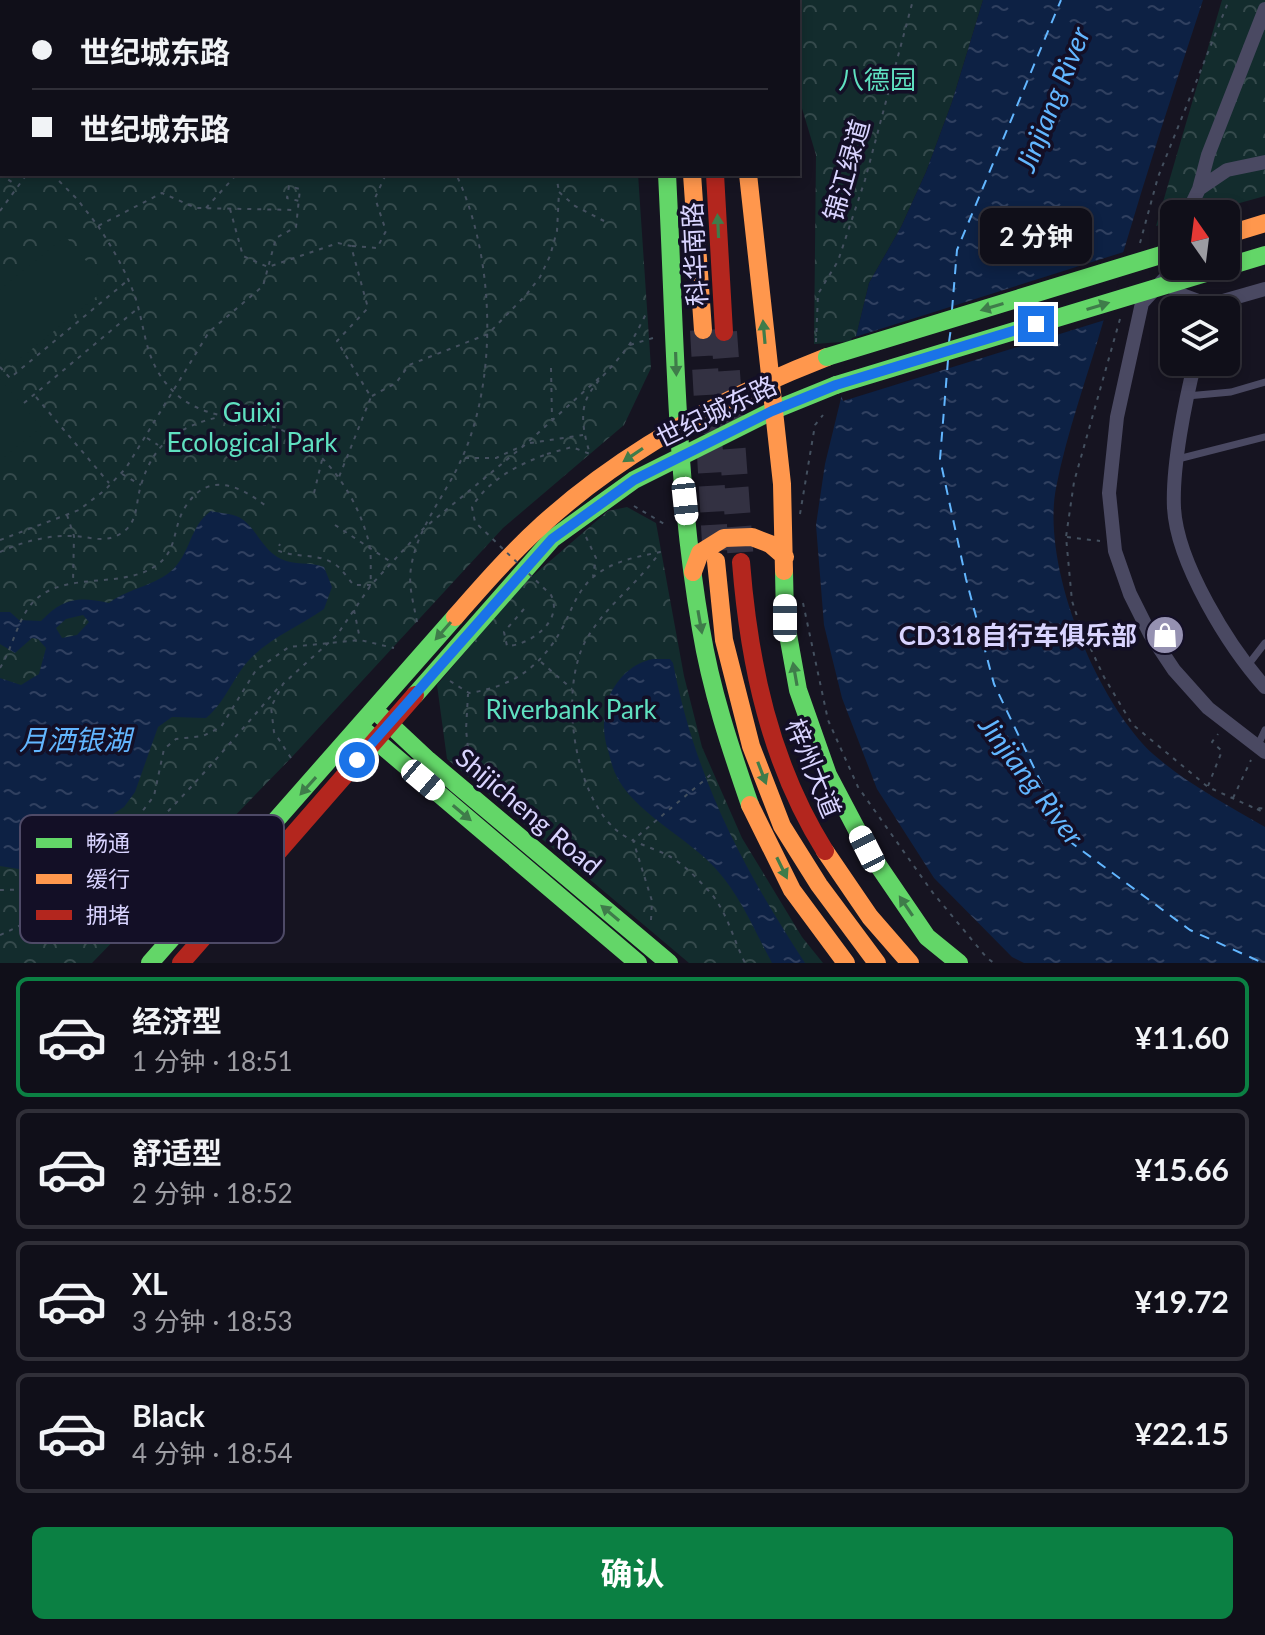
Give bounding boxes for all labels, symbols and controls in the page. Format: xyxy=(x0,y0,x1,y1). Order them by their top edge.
water label: Jinjiang River xyxy=(1007,21,1097,177)
text: 世纪城东路 xyxy=(80,33,230,69)
park label: 八德园 xyxy=(838,63,916,95)
text: 世纪城东路 xyxy=(80,110,230,146)
street label: 锦江绿道 xyxy=(816,116,876,224)
north arrow xyxy=(1160,200,1240,280)
map controls xyxy=(1160,200,1240,376)
street label: 科华南路 xyxy=(675,201,713,307)
callout: 2 分钟 xyxy=(980,208,1092,264)
one-way arrow xyxy=(712,213,725,238)
text: 2 分钟 xyxy=(999,220,1073,252)
button: layers xyxy=(1160,296,1240,376)
one-way arrow xyxy=(1087,299,1111,312)
one-way arrow xyxy=(980,301,1004,314)
route end xyxy=(1018,306,1054,342)
one-way arrow xyxy=(758,319,771,344)
one-way arrow xyxy=(670,352,683,377)
street label: 世纪城东路 xyxy=(651,368,781,454)
park label: Guixi Ecological Park xyxy=(167,396,338,458)
one-way arrow xyxy=(623,447,644,462)
car xyxy=(671,476,699,526)
car xyxy=(773,594,797,642)
one-way arrow xyxy=(694,610,706,635)
shop icon: CD318自行车俱乐部 xyxy=(1144,614,1186,656)
place label: CD318自行车俱乐部 xyxy=(899,619,1137,651)
one-way arrow xyxy=(435,621,453,640)
one-way arrow xyxy=(788,661,801,686)
park label: Riverbank Park xyxy=(485,693,657,725)
water label: Jinjiang River xyxy=(972,708,1092,852)
street label: 梓州大道 xyxy=(780,714,848,822)
water label: 月洒银湖 xyxy=(19,722,135,756)
street label: Shijicheng Road xyxy=(450,741,608,881)
route start xyxy=(339,742,375,778)
car xyxy=(397,755,449,805)
one-way arrow xyxy=(756,761,769,785)
one-way arrow xyxy=(300,776,318,795)
one-way arrow xyxy=(452,804,472,821)
legend xyxy=(20,815,284,943)
car xyxy=(845,822,889,876)
text: 畅通 xyxy=(86,829,130,856)
one-way arrow xyxy=(775,856,788,879)
text: 缓行 xyxy=(86,865,130,892)
one-way arrow xyxy=(899,896,914,917)
text: 拥堵 xyxy=(86,901,130,928)
one-way arrow xyxy=(600,905,620,922)
icon: car xyxy=(36,1001,108,1073)
text: 经济型 xyxy=(132,1002,222,1038)
text: ¥11.60 xyxy=(1135,1019,1229,1055)
text: 1 分钟 · 18:51 xyxy=(132,1045,293,1077)
icon: car xyxy=(36,1133,108,1205)
text: 舒适型 xyxy=(132,1134,222,1170)
text: ¥15.66 xyxy=(1135,1151,1229,1187)
text: 2 分钟 · 18:52 xyxy=(132,1177,293,1209)
icon: car xyxy=(36,1265,108,1337)
text: XL xyxy=(132,1265,168,1301)
text: ¥19.72 xyxy=(1135,1283,1229,1319)
text: 3 分钟 · 18:53 xyxy=(132,1305,293,1337)
icon: car xyxy=(36,1397,108,1469)
text: Black xyxy=(132,1397,205,1433)
text: ¥22.15 xyxy=(1135,1415,1229,1451)
text: 4 分钟 · 18:54 xyxy=(132,1437,293,1469)
button: 确认 xyxy=(32,1527,1233,1619)

